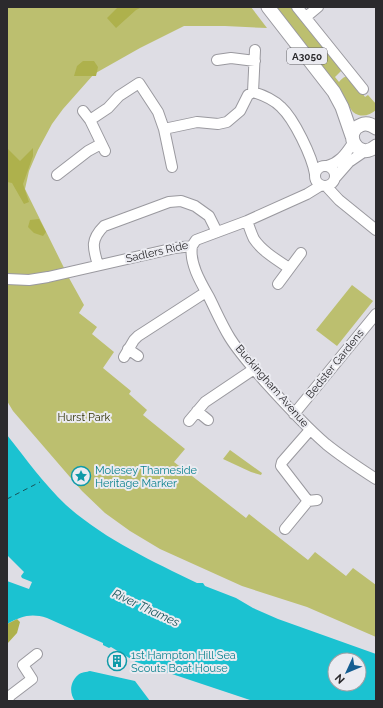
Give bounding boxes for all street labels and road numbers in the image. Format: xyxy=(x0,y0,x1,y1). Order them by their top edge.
road number: A3050 xyxy=(287,48,327,64)
street label: Sadlers Ride xyxy=(124,238,190,266)
street label: Bedster Gardens xyxy=(303,327,367,401)
street label: Buckingham Avenue xyxy=(233,342,312,430)

